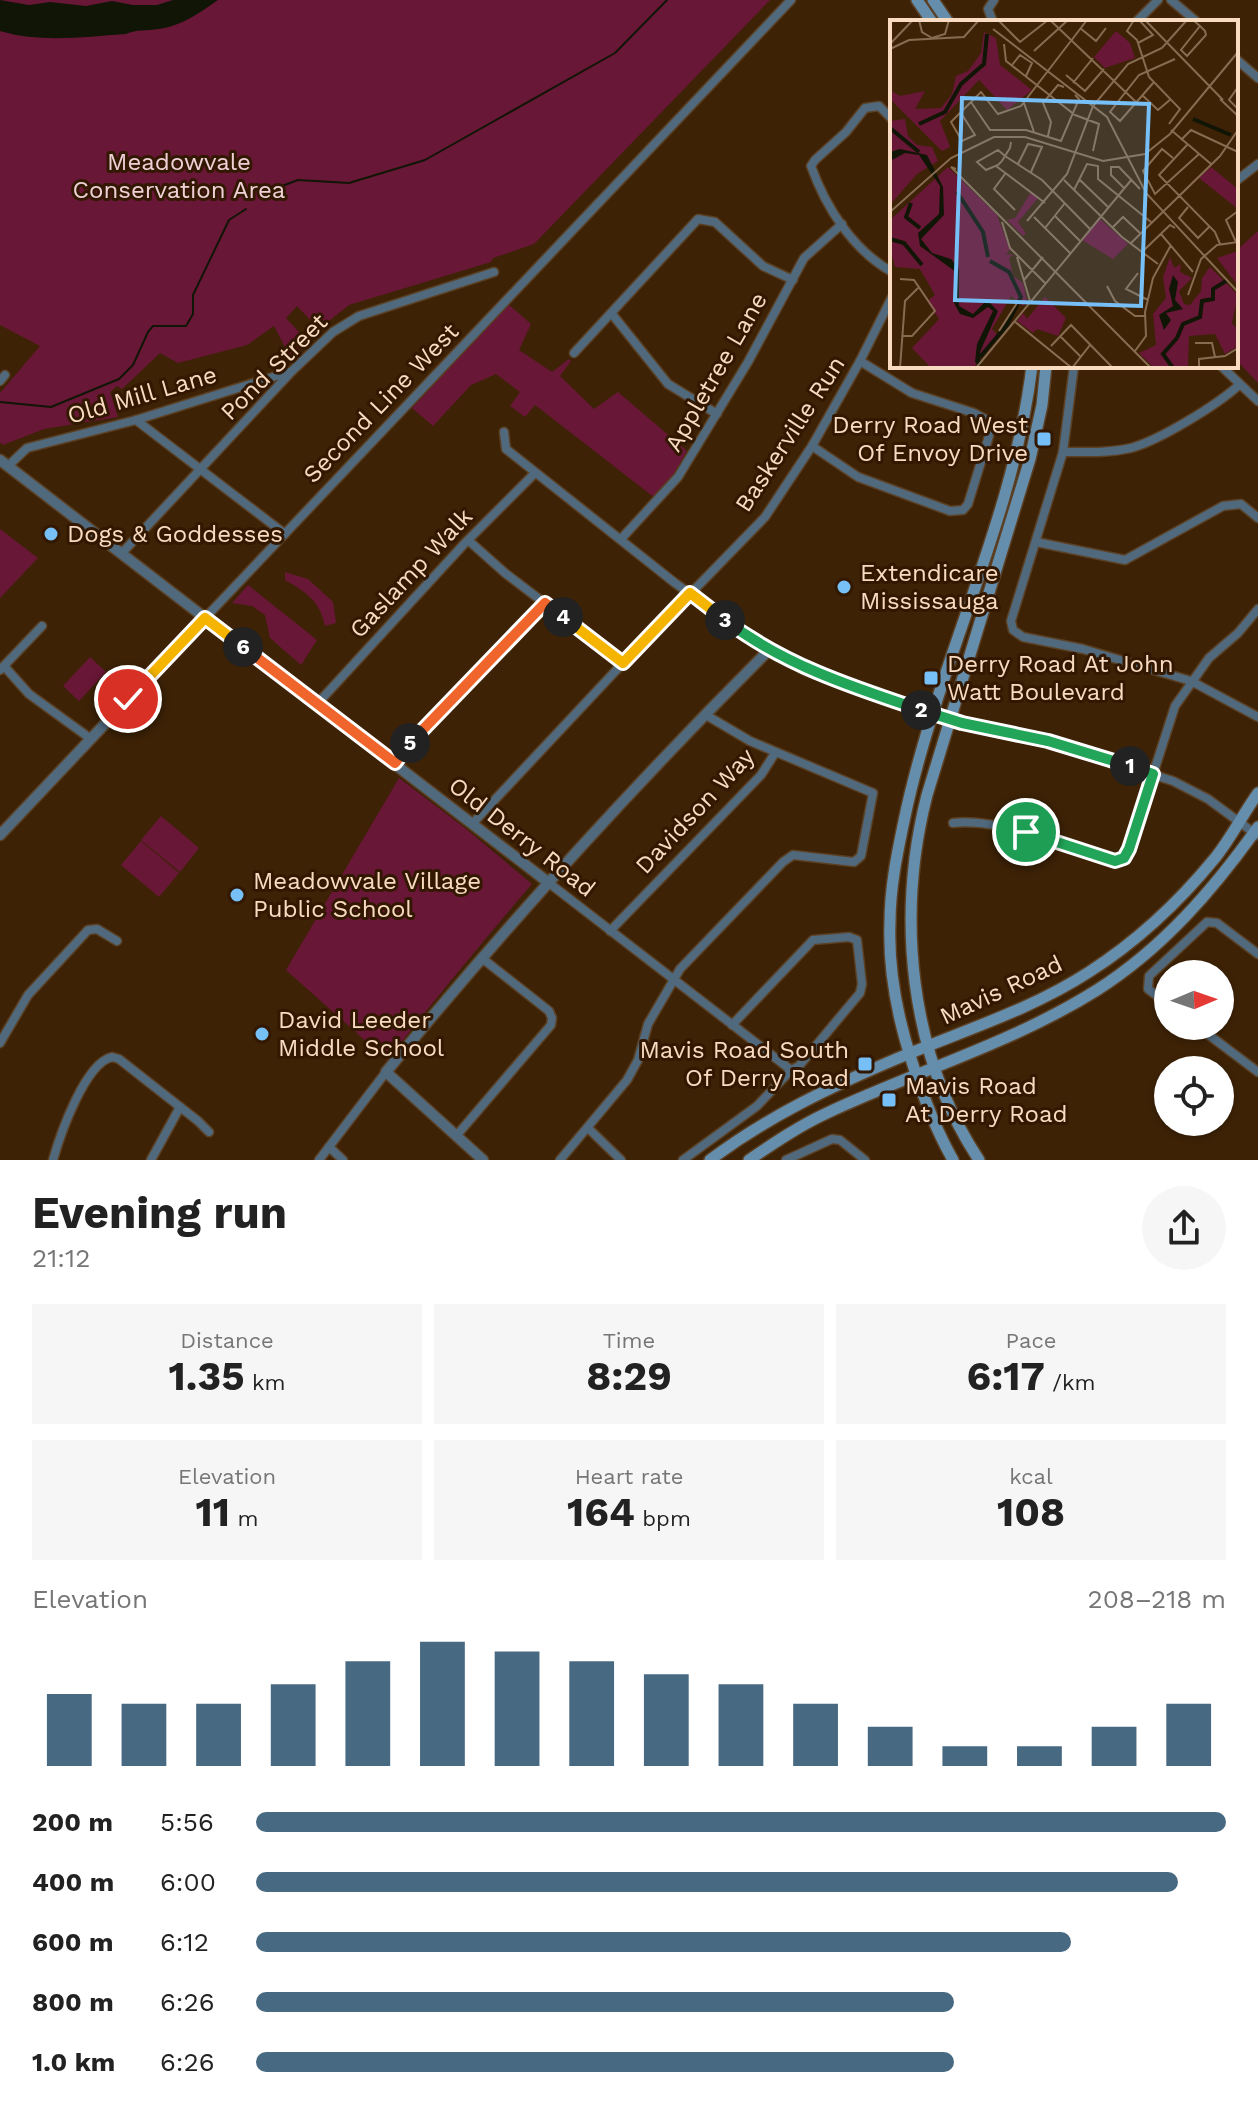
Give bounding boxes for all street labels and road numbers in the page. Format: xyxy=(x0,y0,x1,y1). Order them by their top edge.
street label: Appletree Lane xyxy=(659,288,773,456)
street label: Pond Street xyxy=(215,308,333,426)
street label: Second Line West xyxy=(298,317,464,489)
street label: Baskerville Run xyxy=(729,351,851,517)
street label: Old Mill Lane xyxy=(64,360,220,430)
street label: Gaslamp Walk xyxy=(344,502,478,644)
street label: Davidson Way xyxy=(630,742,761,880)
street label: Old Derry Road xyxy=(443,771,601,903)
street label: Mavis Road xyxy=(935,949,1067,1031)

